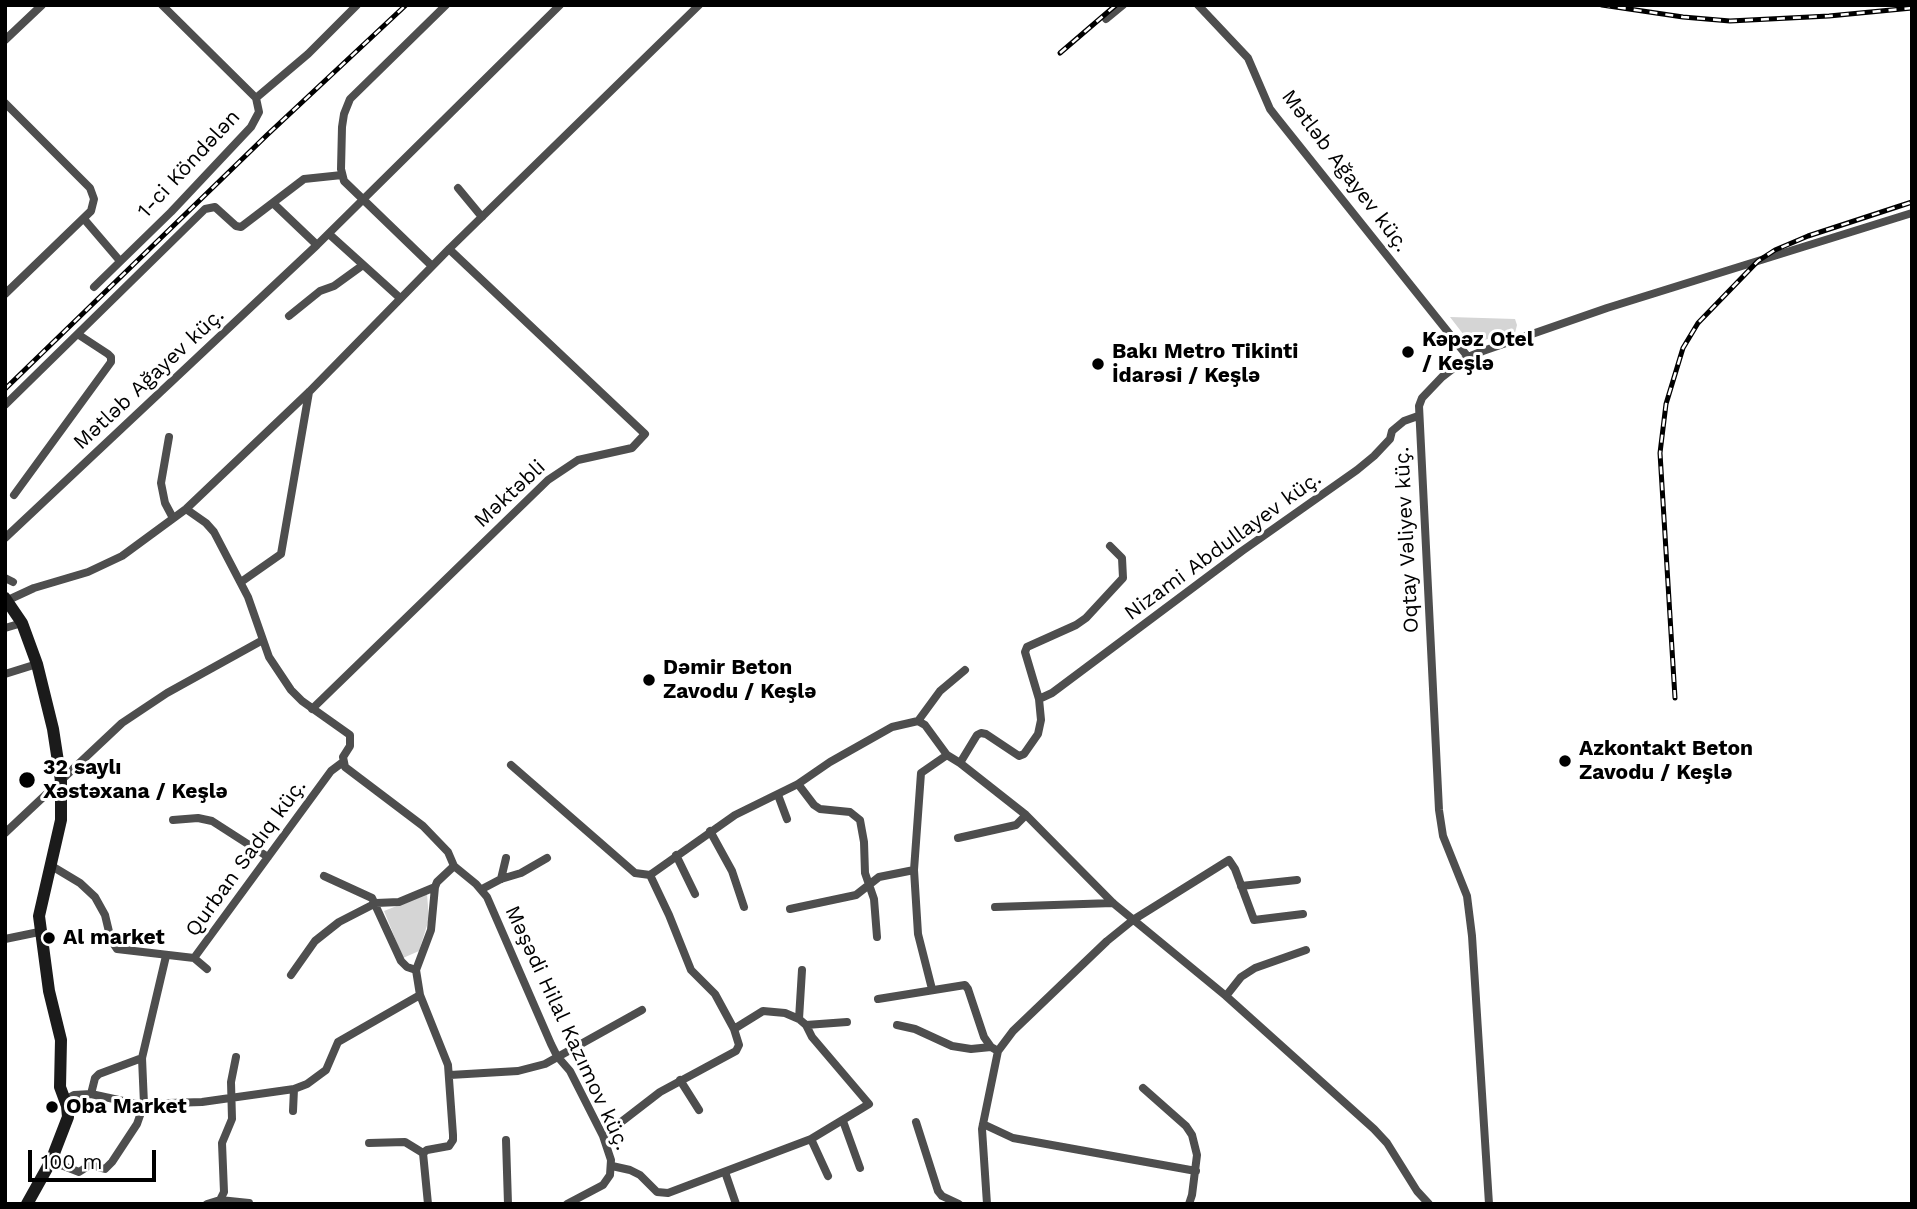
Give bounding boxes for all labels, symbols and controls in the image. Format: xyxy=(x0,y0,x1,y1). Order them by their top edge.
street label: Mətləb Ağayev küç. xyxy=(1276,85,1414,257)
street label: 1-ci Köndələn xyxy=(133,105,245,223)
street label: Mətləb Ağayev küç. xyxy=(69,303,229,455)
place label: Kəpəz Otel / Keşlə xyxy=(1422,327,1534,377)
place label: Bakı Metro Tikinti İdarəsi / Keşlə xyxy=(1112,339,1298,389)
marker: Kəpəz Otel / Keşlə xyxy=(1400,344,1416,360)
marker: Bakı Metro Tikinti İdarəsi / Keşlə xyxy=(1090,356,1106,372)
street label: Oqtay Vəliyev küç. xyxy=(1390,446,1424,634)
street label: Məktəbli xyxy=(469,455,551,533)
street label: Nizami Abdullayev küç. xyxy=(1120,466,1326,626)
place label: Dəmir Beton Zavodu / Keşlə xyxy=(663,655,816,705)
marker: Dəmir Beton Zavodu / Keşlə xyxy=(641,672,657,688)
place label: Azkontakt Beton Zavodu / Keşlə xyxy=(1579,736,1753,786)
marker: Azkontakt Beton Zavodu / Keşlə xyxy=(1557,753,1573,769)
place label: 32 saylı Xəstəxana / Keşlə xyxy=(43,755,228,805)
marker: 32 saylı Xəstəxana / Keşlə xyxy=(17,770,37,790)
street label: Qurban Sadıq küç. xyxy=(180,774,312,942)
street label: Məşədi Hilal Kazımov küç. xyxy=(499,902,635,1154)
place label: Al market xyxy=(63,925,165,951)
marker: Al market xyxy=(41,930,57,946)
place label: Oba Market xyxy=(66,1094,187,1120)
marker: Oba Market xyxy=(44,1099,60,1115)
scale bar xyxy=(32,1136,159,1180)
text: 100 m xyxy=(41,1149,103,1174)

